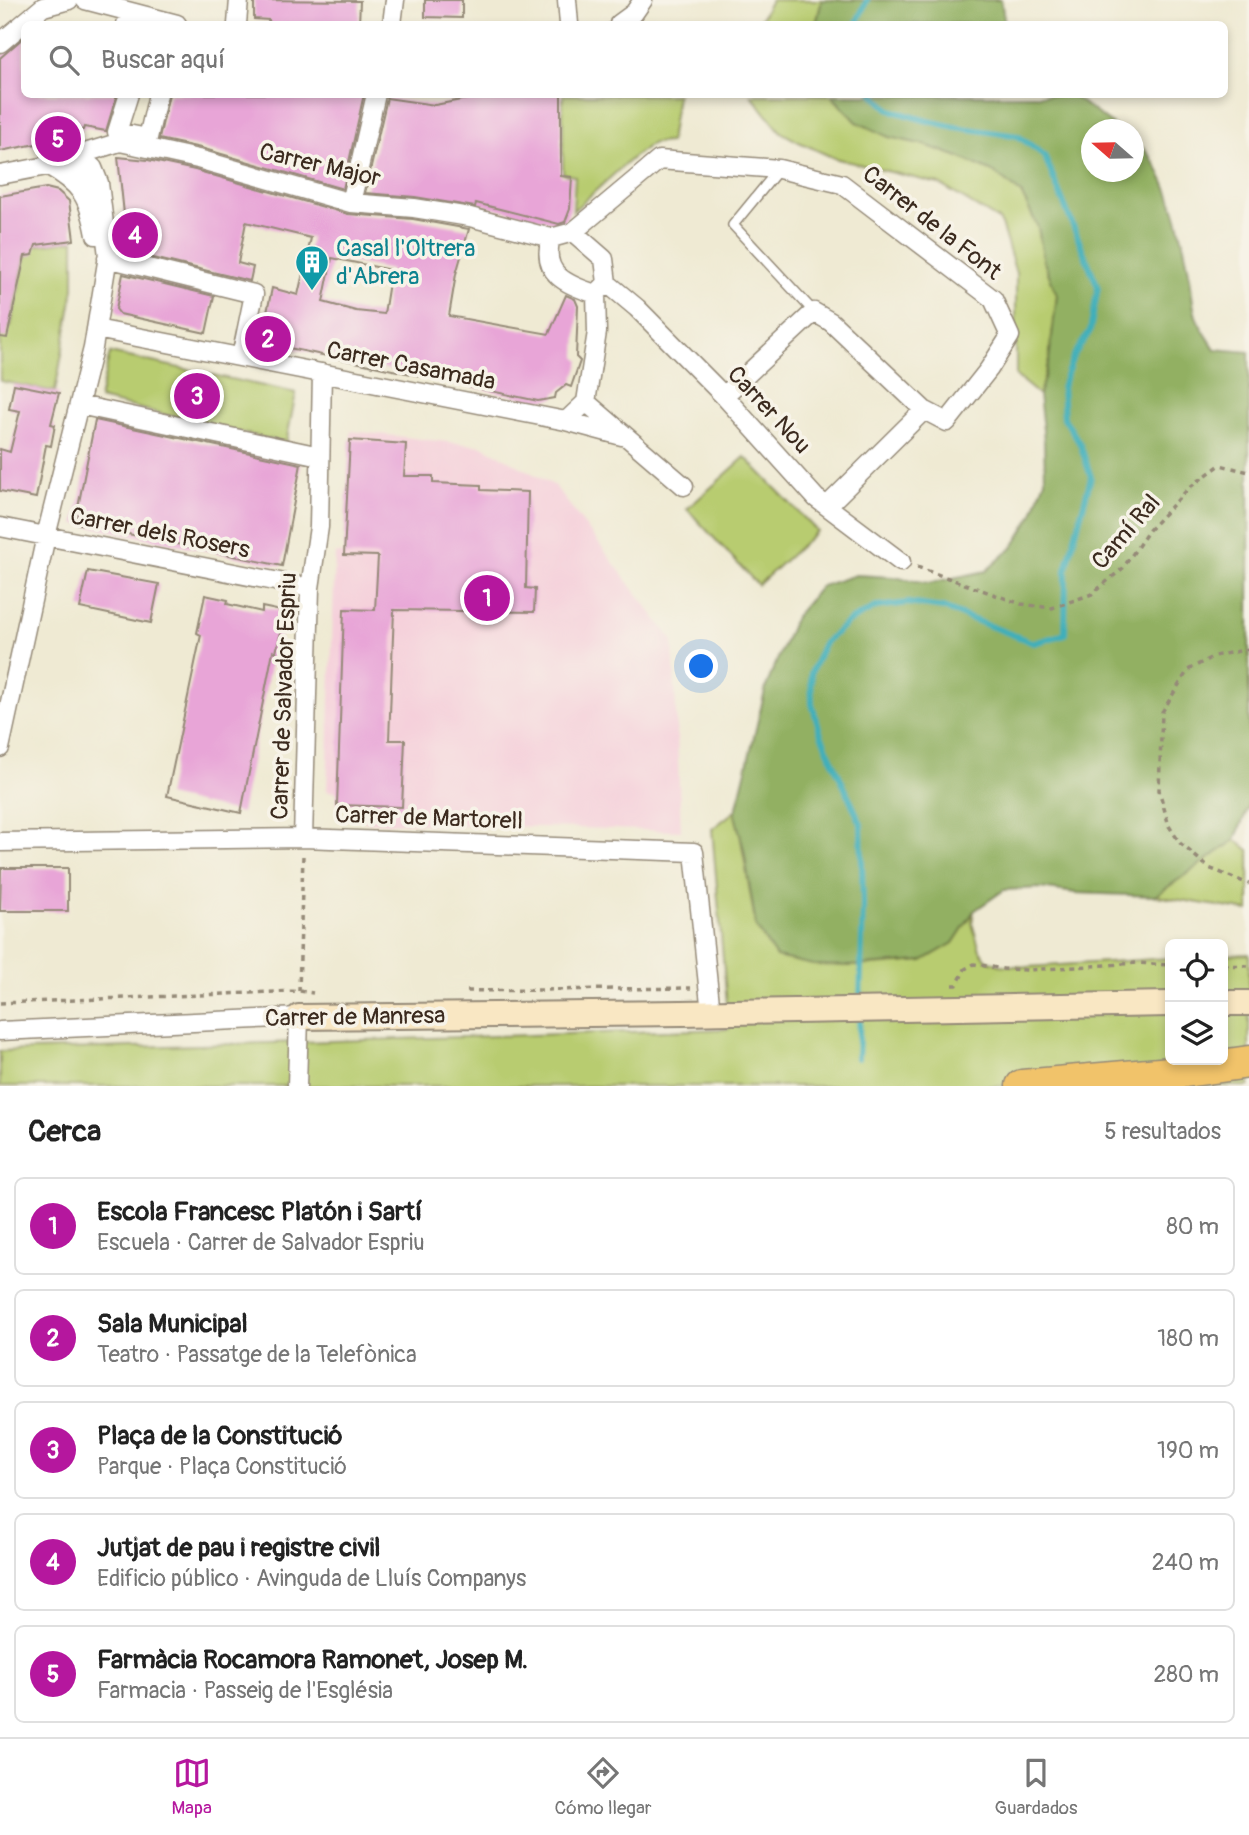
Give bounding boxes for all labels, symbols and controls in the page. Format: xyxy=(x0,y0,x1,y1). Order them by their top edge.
search box xyxy=(21,21,1228,98)
icon: search xyxy=(45,41,83,79)
text: Buscar aquí xyxy=(101,44,225,76)
pin: 5 xyxy=(35,113,81,165)
north arrow xyxy=(1081,119,1144,182)
street label: Carrer Major xyxy=(256,137,384,193)
street label: Carrer de la Font xyxy=(857,160,1007,286)
pin: 4 xyxy=(112,209,158,261)
place label: Casal l'Oltrera d'Abrera xyxy=(336,234,476,291)
building icon: Casal l'Oltrera d'Abrera xyxy=(293,243,331,292)
pin: 2 xyxy=(245,313,291,365)
street label: Carrer Casamada xyxy=(324,335,498,397)
street label: Carrer Nou xyxy=(721,360,817,460)
pin: 3 xyxy=(174,370,220,422)
street label: Camí Ral xyxy=(1086,489,1166,575)
street label: Carrer dels Rosers xyxy=(68,501,253,565)
street label: Carrer de Salvador Espriu xyxy=(265,572,303,820)
pin: 1 xyxy=(464,572,510,624)
your location xyxy=(684,649,718,683)
street label: Carrer de Martorell xyxy=(334,800,524,836)
map controls xyxy=(1165,939,1228,1065)
button: locate xyxy=(1165,939,1228,1002)
street label: Carrer de Manresa xyxy=(265,1001,445,1033)
button: layers xyxy=(1165,1002,1228,1065)
text: Cerca xyxy=(28,1113,101,1150)
text: 5 resultados xyxy=(1104,1117,1221,1146)
text: Escola Francesc Platón i Sartí xyxy=(97,1196,422,1228)
text: 1 xyxy=(49,1212,58,1241)
text: 80 m xyxy=(1166,1212,1219,1241)
text: Escuela · Carrer de Salvador Espriu xyxy=(97,1228,425,1257)
text: Sala Municipal xyxy=(97,1308,248,1340)
text: 2 xyxy=(47,1324,59,1353)
text: 180 m xyxy=(1157,1324,1219,1353)
text: Teatro · Passatge de la Telefònica xyxy=(97,1340,417,1369)
text: Plaça de la Constitució xyxy=(97,1420,343,1452)
text: 3 xyxy=(47,1436,59,1465)
text: 190 m xyxy=(1157,1436,1219,1465)
text: Parque · Plaça Constitució xyxy=(97,1452,347,1481)
text: Jutjat de pau i registre civil xyxy=(97,1532,380,1564)
text: 4 xyxy=(46,1548,60,1577)
text: 240 m xyxy=(1152,1548,1219,1577)
text: Edificio público · Avinguda de Lluís Companys xyxy=(97,1564,526,1593)
text: Farmàcia Rocamora Ramonet, Josep M. xyxy=(97,1644,528,1676)
text: 5 xyxy=(47,1660,59,1689)
text: 280 m xyxy=(1153,1660,1219,1689)
text: Farmacia · Passeig de l'Església xyxy=(97,1676,393,1705)
tab: Mapa xyxy=(171,1754,212,1820)
tab: Cómo llegar xyxy=(555,1754,652,1820)
tab: Guardados xyxy=(994,1754,1078,1820)

